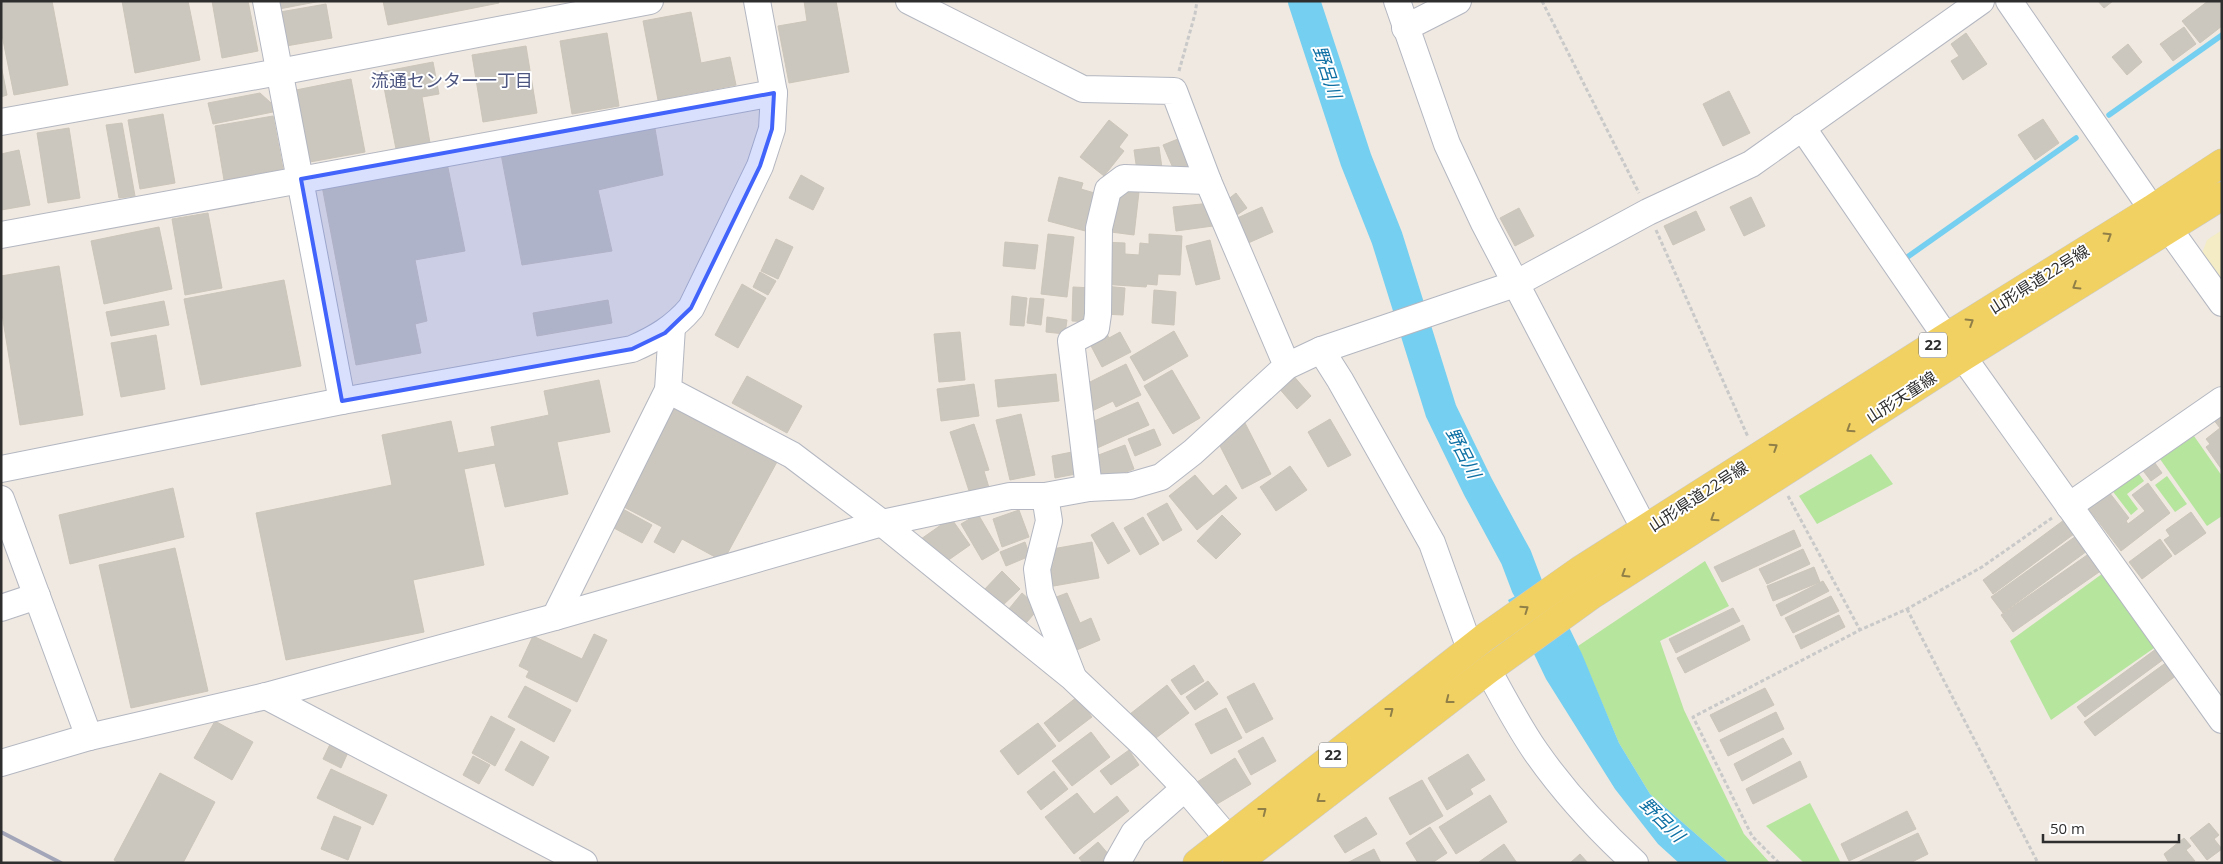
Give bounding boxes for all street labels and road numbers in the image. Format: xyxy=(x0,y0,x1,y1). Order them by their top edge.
street label: 山形県道22号線 xyxy=(1985,239,2093,319)
road number: 22 xyxy=(1919,332,1947,358)
street label: 山形天童線 xyxy=(1861,366,1941,428)
street label: 山形県道22号線 xyxy=(1644,456,1752,536)
road number: 22 xyxy=(1319,742,1347,768)

